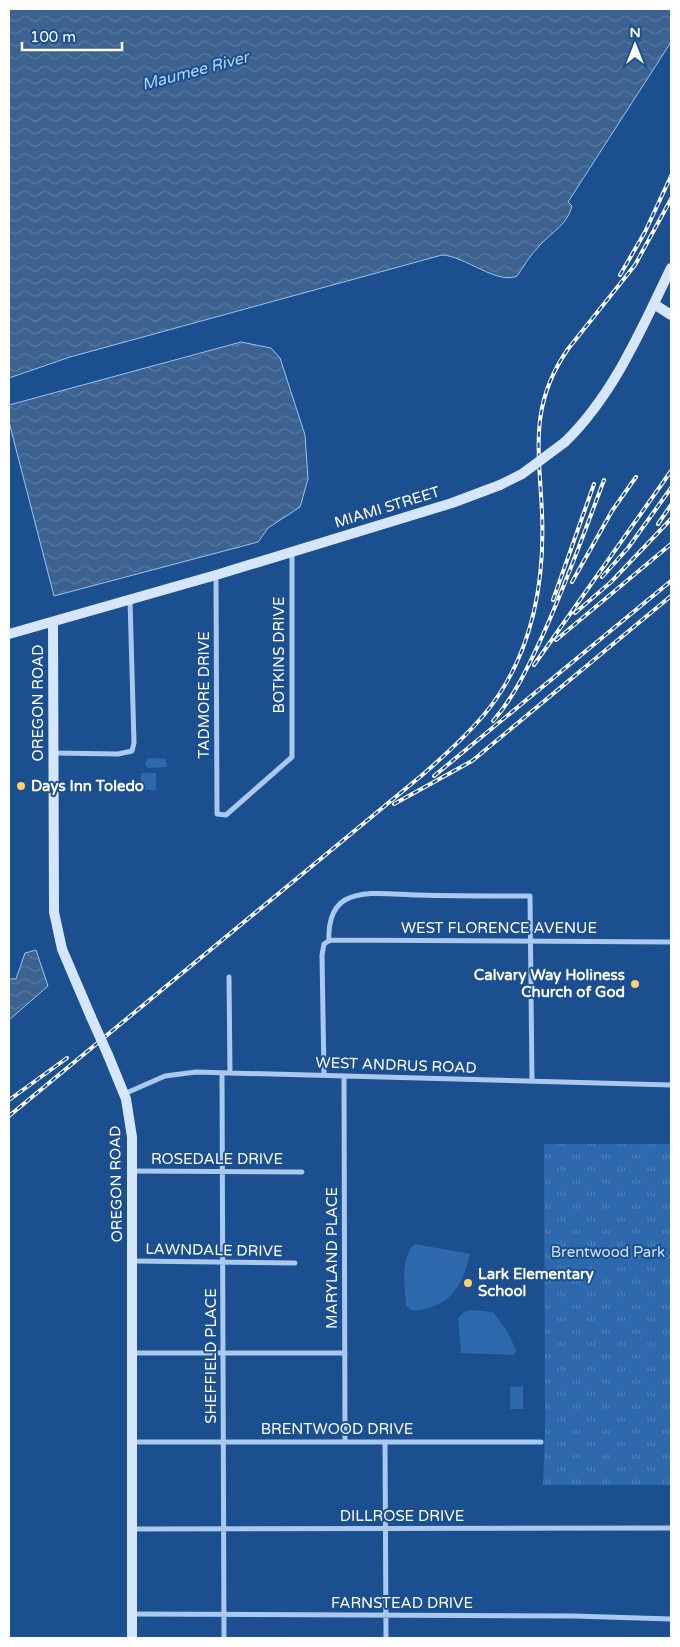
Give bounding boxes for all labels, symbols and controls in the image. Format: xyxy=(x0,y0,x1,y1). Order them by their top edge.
scale bar xyxy=(22,20,122,52)
north arrow xyxy=(610,20,660,70)
text: N xyxy=(629,24,641,41)
text: 100 m xyxy=(30,28,76,46)
water label: Maumee River xyxy=(140,47,253,95)
street label: MIAMI STREET xyxy=(332,482,442,532)
street label: BOTKINS DRIVE xyxy=(270,596,288,714)
street label: TADMORE DRIVE xyxy=(195,631,213,759)
street label: OREGON ROAD xyxy=(29,645,47,761)
place label: Days Inn Toledo xyxy=(31,777,144,796)
marker: Days Inn Toledo xyxy=(15,780,27,792)
street label: WEST FLORENCE AVENUE xyxy=(401,919,597,937)
place label: Calvary Way Holiness Church of God xyxy=(474,966,625,1001)
marker: Calvary Way Holiness Church of God xyxy=(629,978,641,990)
street label: WEST ANDRUS ROAD xyxy=(315,1053,477,1077)
street label: OREGON ROAD xyxy=(106,1125,126,1243)
street label: ROSEDALE DRIVE xyxy=(151,1150,283,1168)
street label: MARYLAND PLACE xyxy=(323,1187,341,1329)
street label: LAWNDALE DRIVE xyxy=(145,1240,283,1260)
park label: Brentwood Park xyxy=(551,1243,665,1261)
place label: Lark Elementary School xyxy=(478,1265,594,1300)
marker: Lark Elementary School xyxy=(462,1277,474,1289)
street label: SHEFFIELD PLACE xyxy=(202,1288,220,1424)
street label: BRENTWOOD DRIVE xyxy=(261,1420,413,1438)
street label: DILLROSE DRIVE xyxy=(340,1507,464,1525)
street label: FARNSTEAD DRIVE xyxy=(331,1594,473,1612)

